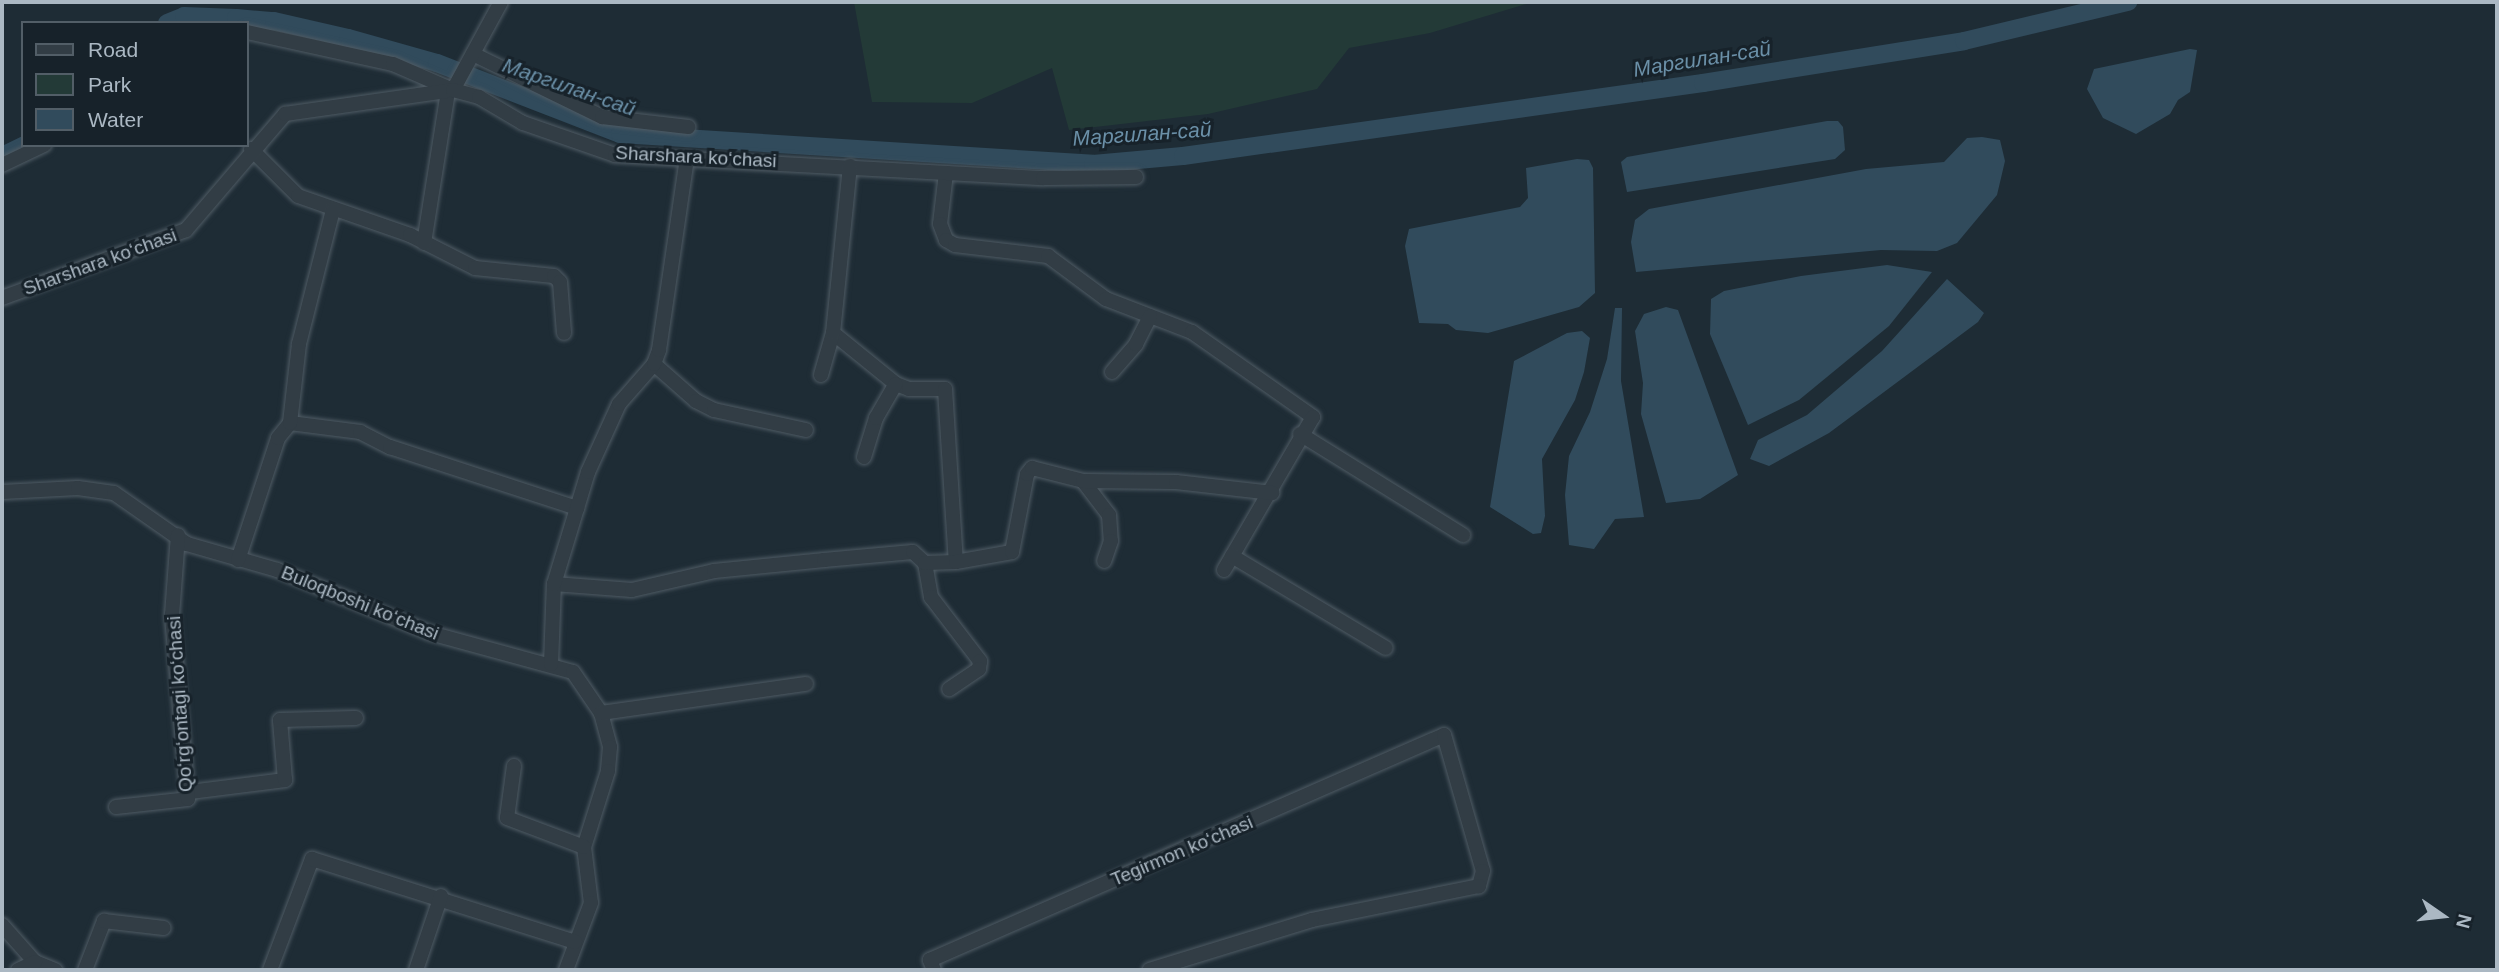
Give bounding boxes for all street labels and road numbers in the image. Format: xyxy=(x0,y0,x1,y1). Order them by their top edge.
street label: Sharshara koʻchasi xyxy=(615,141,777,173)
street label: Sharshara koʻchasi xyxy=(20,224,180,300)
street label: Buloqboshi koʻchasi xyxy=(278,561,442,645)
street label: Qoʻrgʻontagi koʻchasi xyxy=(162,615,198,793)
street label: Tegirmon koʻchasi xyxy=(1108,811,1256,891)

